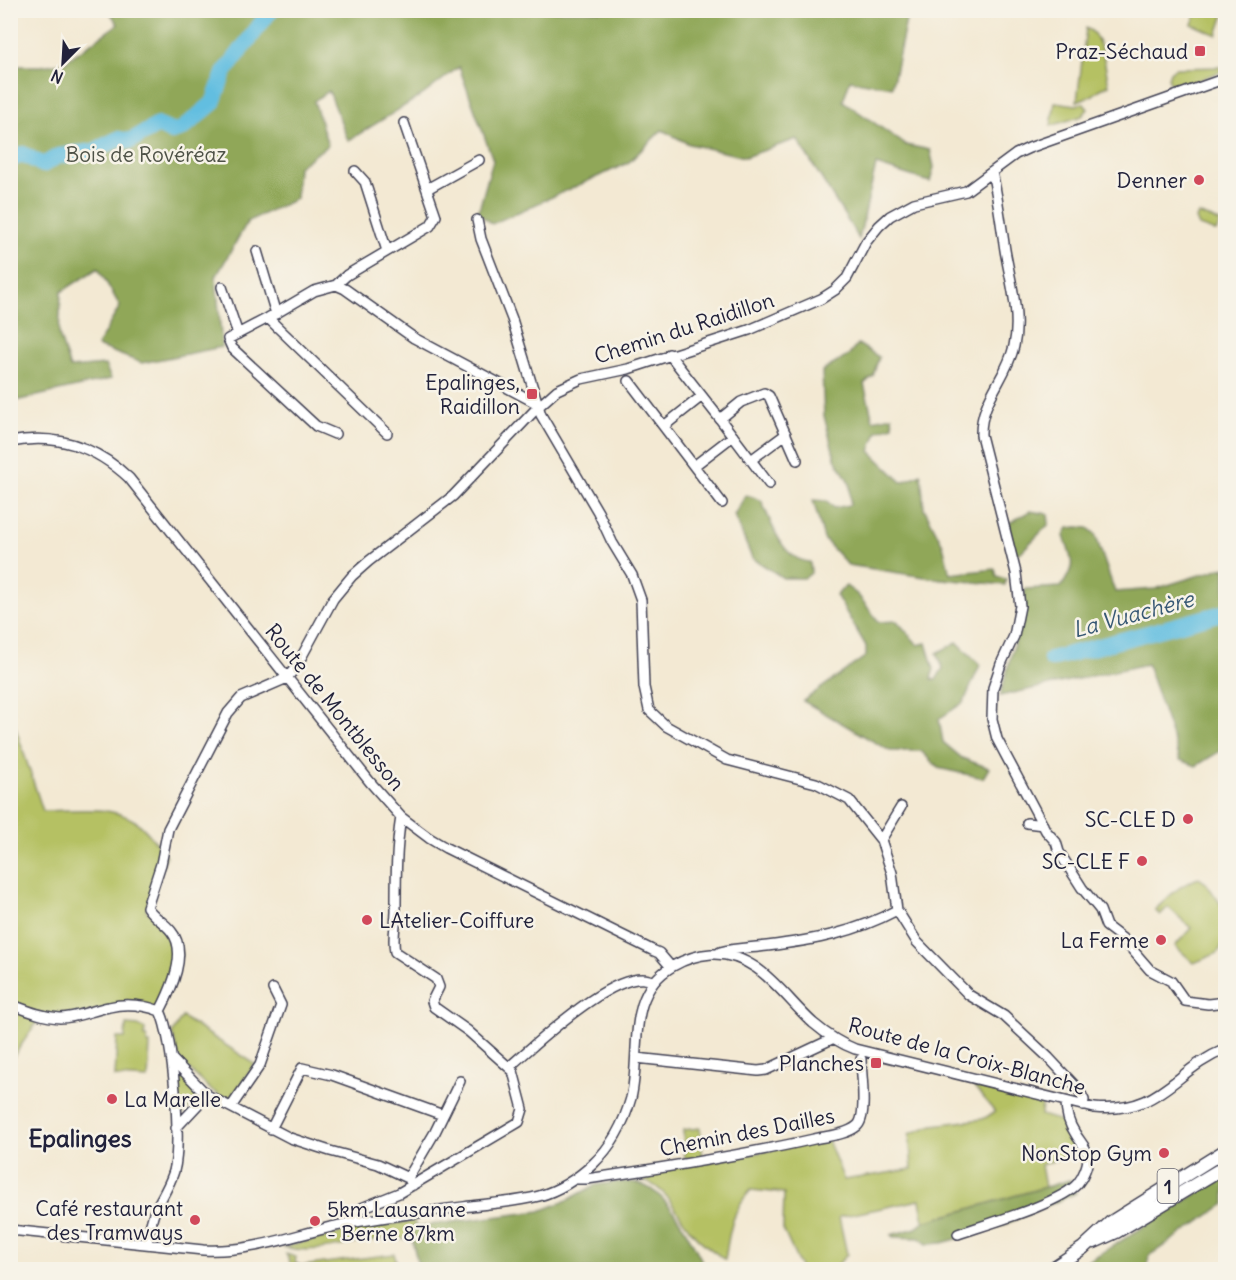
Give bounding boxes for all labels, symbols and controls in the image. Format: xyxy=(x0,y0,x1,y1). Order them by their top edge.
north arrow xyxy=(33,33,93,93)
place label: Praz-Séchaud xyxy=(1055,38,1188,65)
marker: Praz-Séchaud xyxy=(1193,44,1207,58)
text: N xyxy=(48,65,66,88)
park label: Bois de Rovéréaz xyxy=(65,141,227,168)
place label: Denner xyxy=(1117,167,1187,194)
marker: Denner xyxy=(1192,173,1206,187)
street label: Chemin du Raidillon xyxy=(591,286,777,370)
place label: Epalinges, Raidillon xyxy=(425,369,520,420)
marker: Epalinges, Raidillon xyxy=(525,387,539,401)
water label: La Vuachère xyxy=(1070,584,1198,644)
street label: Route de Montblesson xyxy=(259,618,411,796)
place label: SC-CLE D xyxy=(1085,806,1176,833)
marker: SC-CLE D xyxy=(1181,812,1195,826)
place label: SC-CLE F xyxy=(1042,848,1130,875)
marker: SC-CLE F xyxy=(1135,854,1149,868)
place label: LAtelier-Coiffure xyxy=(379,907,534,934)
marker: LAtelier-Coiffure xyxy=(360,913,374,927)
place label: La Ferme xyxy=(1060,927,1149,954)
marker: La Ferme xyxy=(1154,933,1168,947)
street label: Route de la Croix-Blanche xyxy=(845,1011,1089,1101)
place label: Planches xyxy=(779,1050,864,1077)
marker: Planches xyxy=(869,1056,883,1070)
place label: La Marelle xyxy=(124,1086,221,1113)
marker: La Marelle xyxy=(105,1092,119,1106)
street label: Chemin des Dailles xyxy=(657,1102,837,1162)
district label: Epalinges xyxy=(28,1123,132,1153)
place label: NonStop Gym xyxy=(1021,1140,1152,1167)
marker: NonStop Gym xyxy=(1157,1146,1171,1160)
road number: 1 xyxy=(1158,1169,1178,1203)
place label: Café restaurant des Tramways xyxy=(35,1195,183,1246)
place label: 5km Lausanne - Berne 87km xyxy=(327,1196,466,1247)
marker: Café restaurant des Tramways xyxy=(188,1213,202,1227)
marker: 5km Lausanne - Berne 87km xyxy=(308,1214,322,1228)

